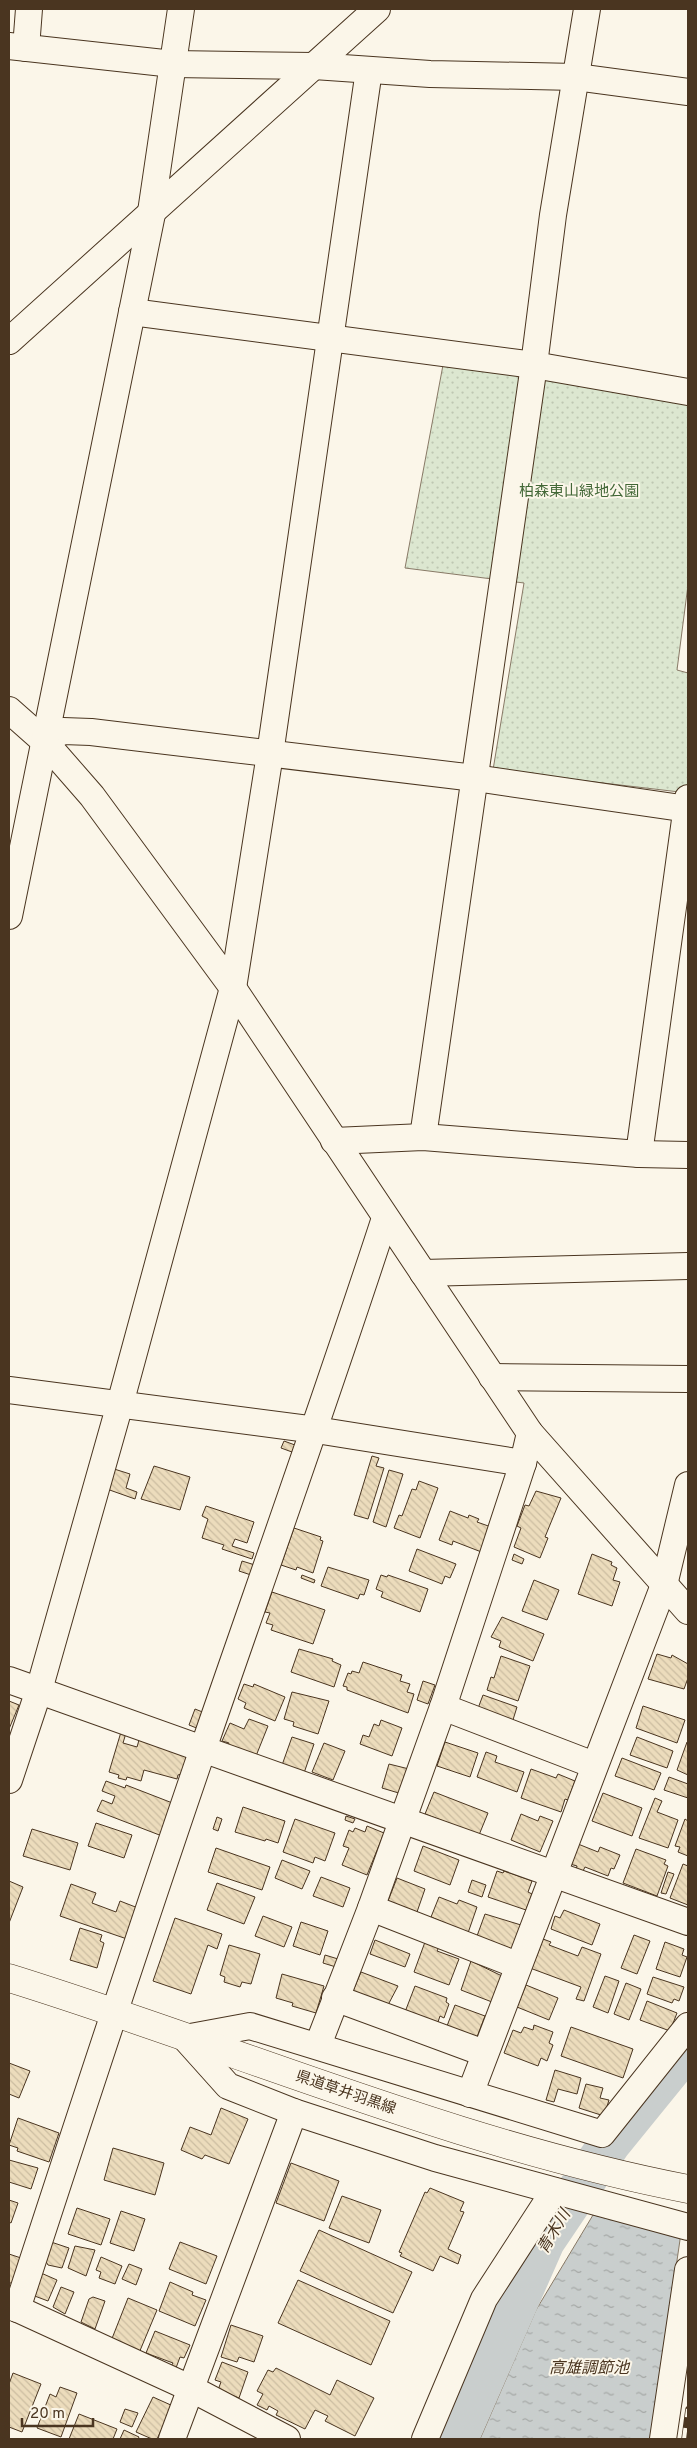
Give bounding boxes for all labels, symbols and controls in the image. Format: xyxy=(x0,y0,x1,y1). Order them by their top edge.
park label: 柏森東山緑地公園 xyxy=(519,483,639,502)
street label: 県道草井羽黒線 xyxy=(293,2066,399,2119)
water label: 青木川 xyxy=(534,2205,577,2258)
water label: 高雄調節池 xyxy=(549,2359,631,2379)
scale bar xyxy=(22,2396,94,2428)
text: 20 m xyxy=(30,2405,65,2424)

